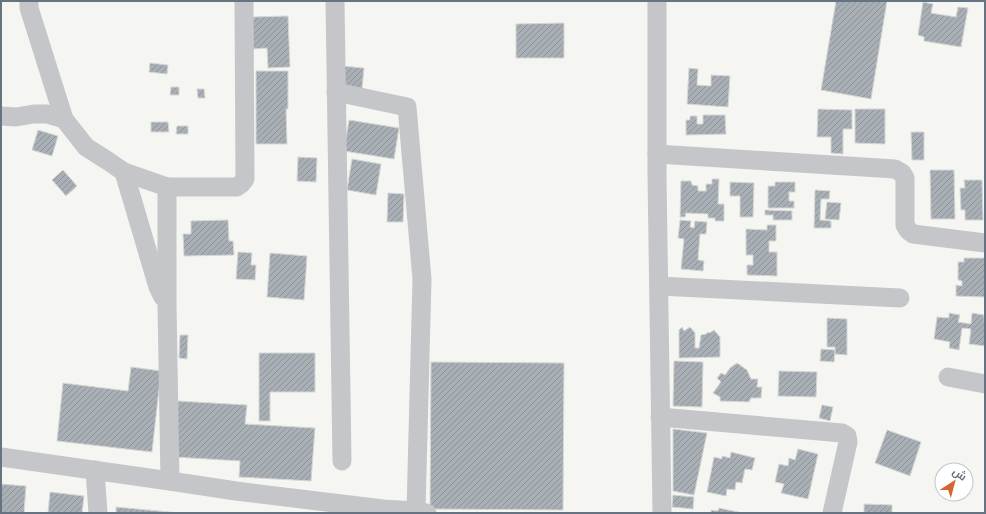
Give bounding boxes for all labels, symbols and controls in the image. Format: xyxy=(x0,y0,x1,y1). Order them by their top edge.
north arrow xyxy=(934,462,974,502)
text: ش xyxy=(950,465,969,484)

